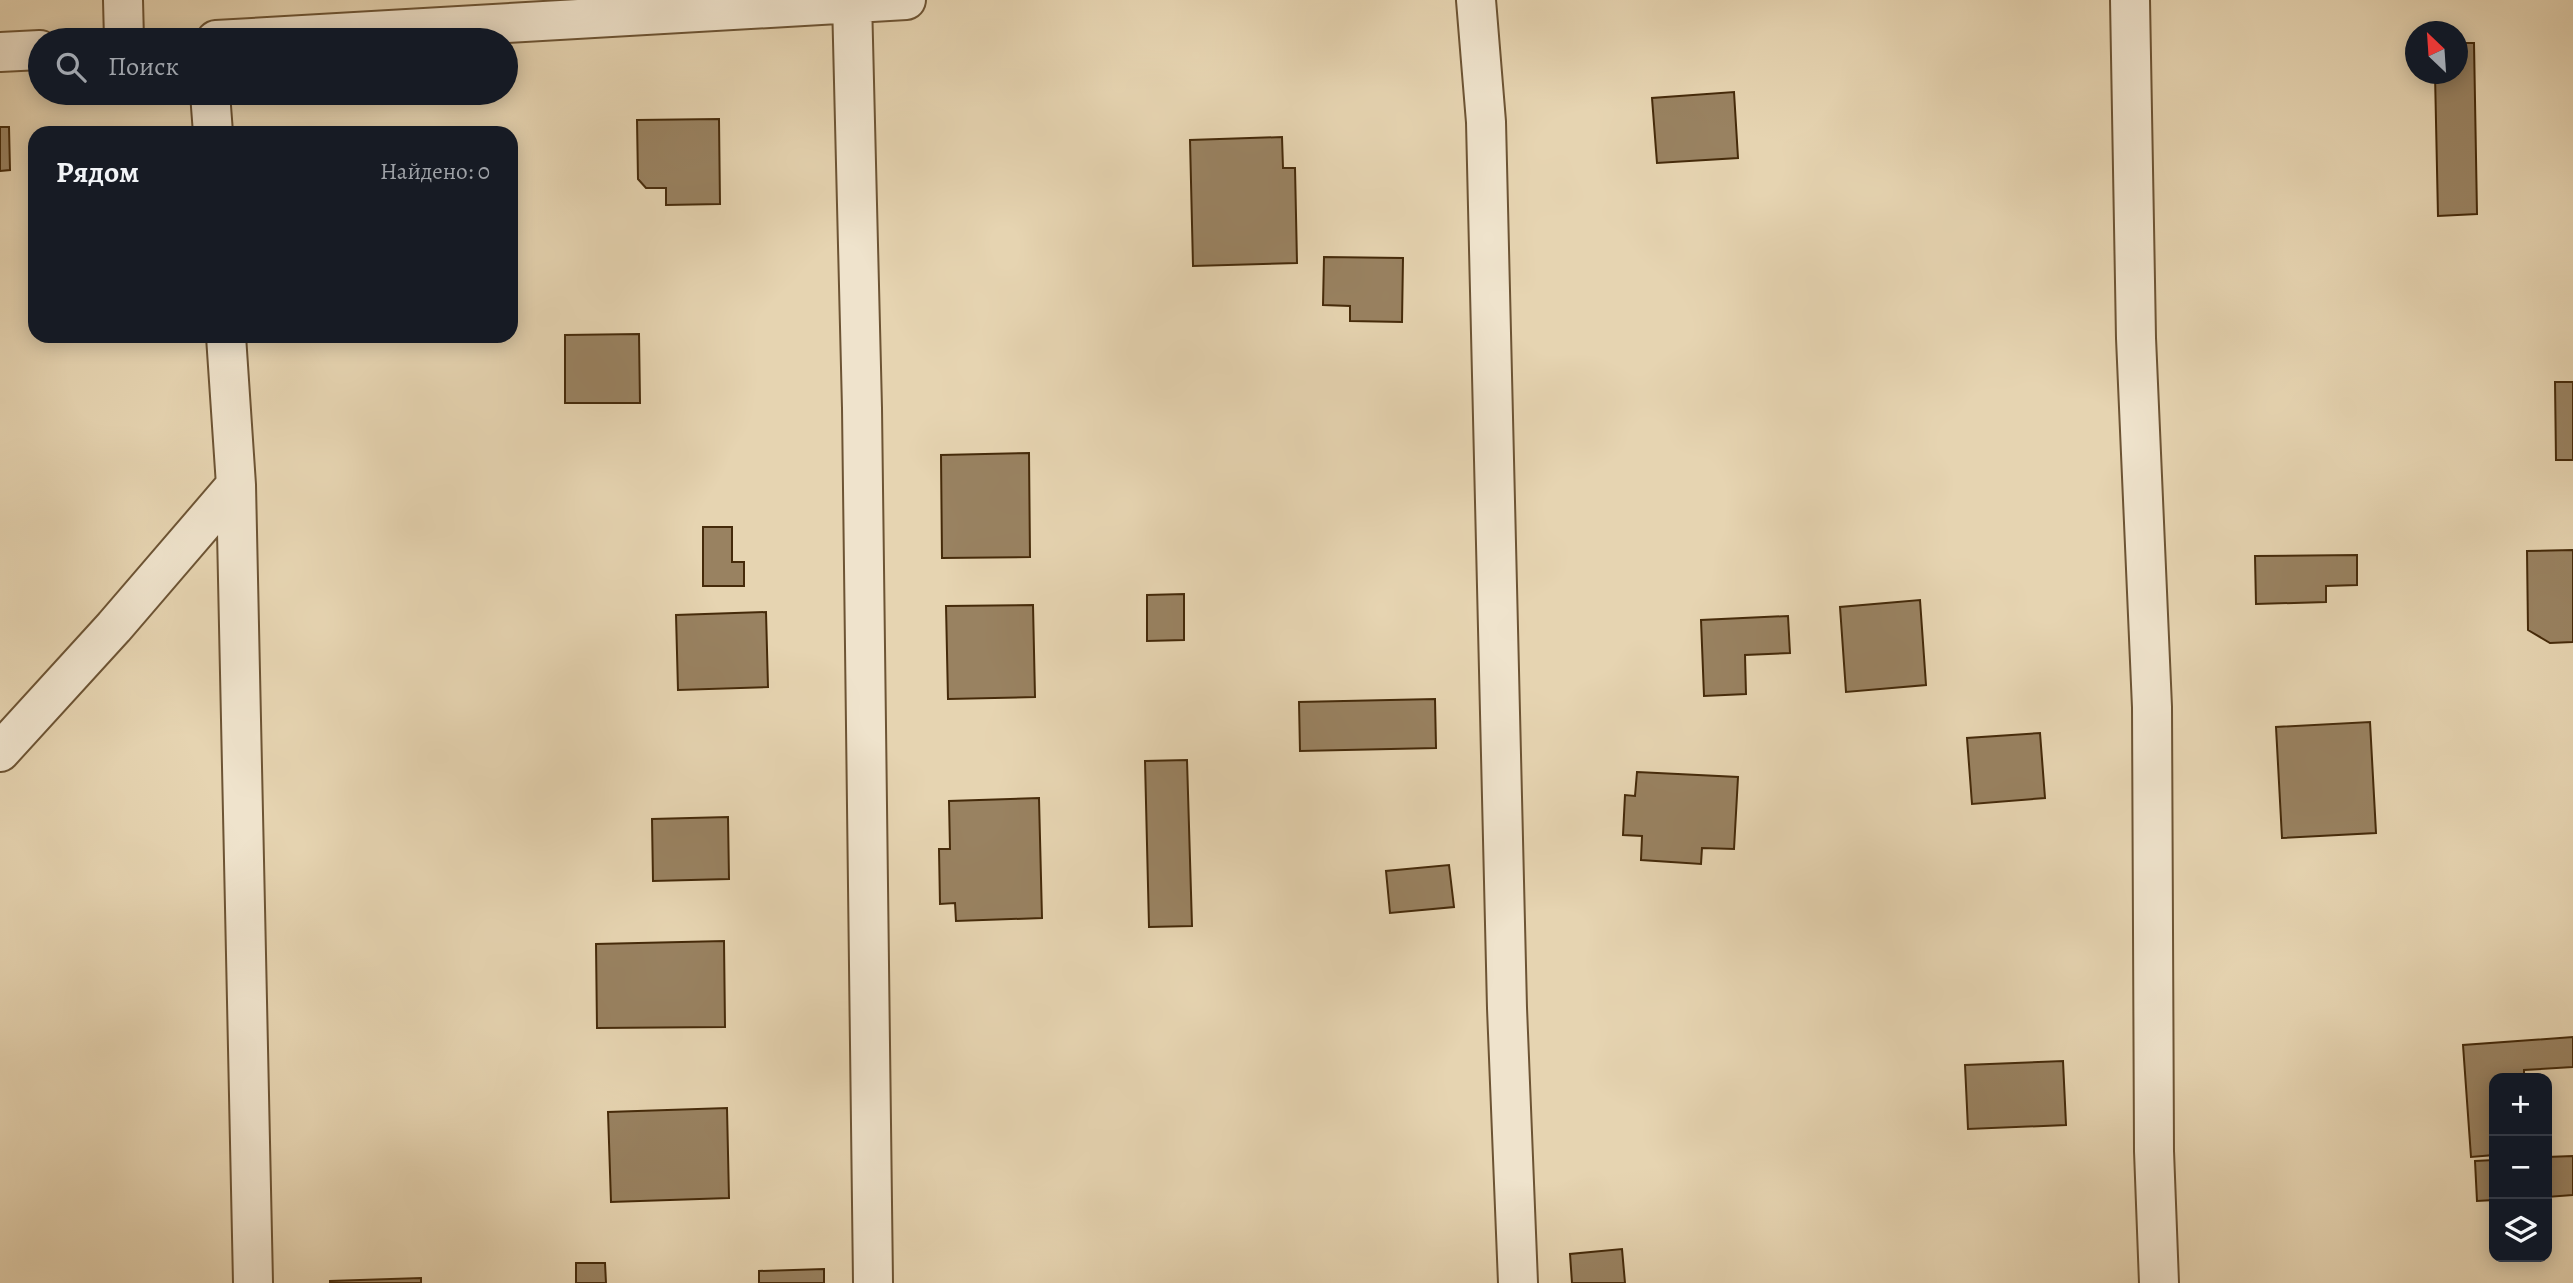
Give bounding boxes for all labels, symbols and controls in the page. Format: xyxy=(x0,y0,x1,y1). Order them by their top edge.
north arrow xyxy=(2405,21,2468,84)
search box xyxy=(28,28,518,105)
icon: search xyxy=(52,48,90,86)
text: Поиск xyxy=(108,49,179,84)
text: Рядом xyxy=(56,152,139,192)
text: Найдено: 0 xyxy=(380,156,490,187)
map controls xyxy=(2489,1073,2552,1262)
button: + xyxy=(2489,1073,2552,1136)
button: − xyxy=(2489,1136,2552,1199)
button: layers xyxy=(2489,1199,2552,1262)

